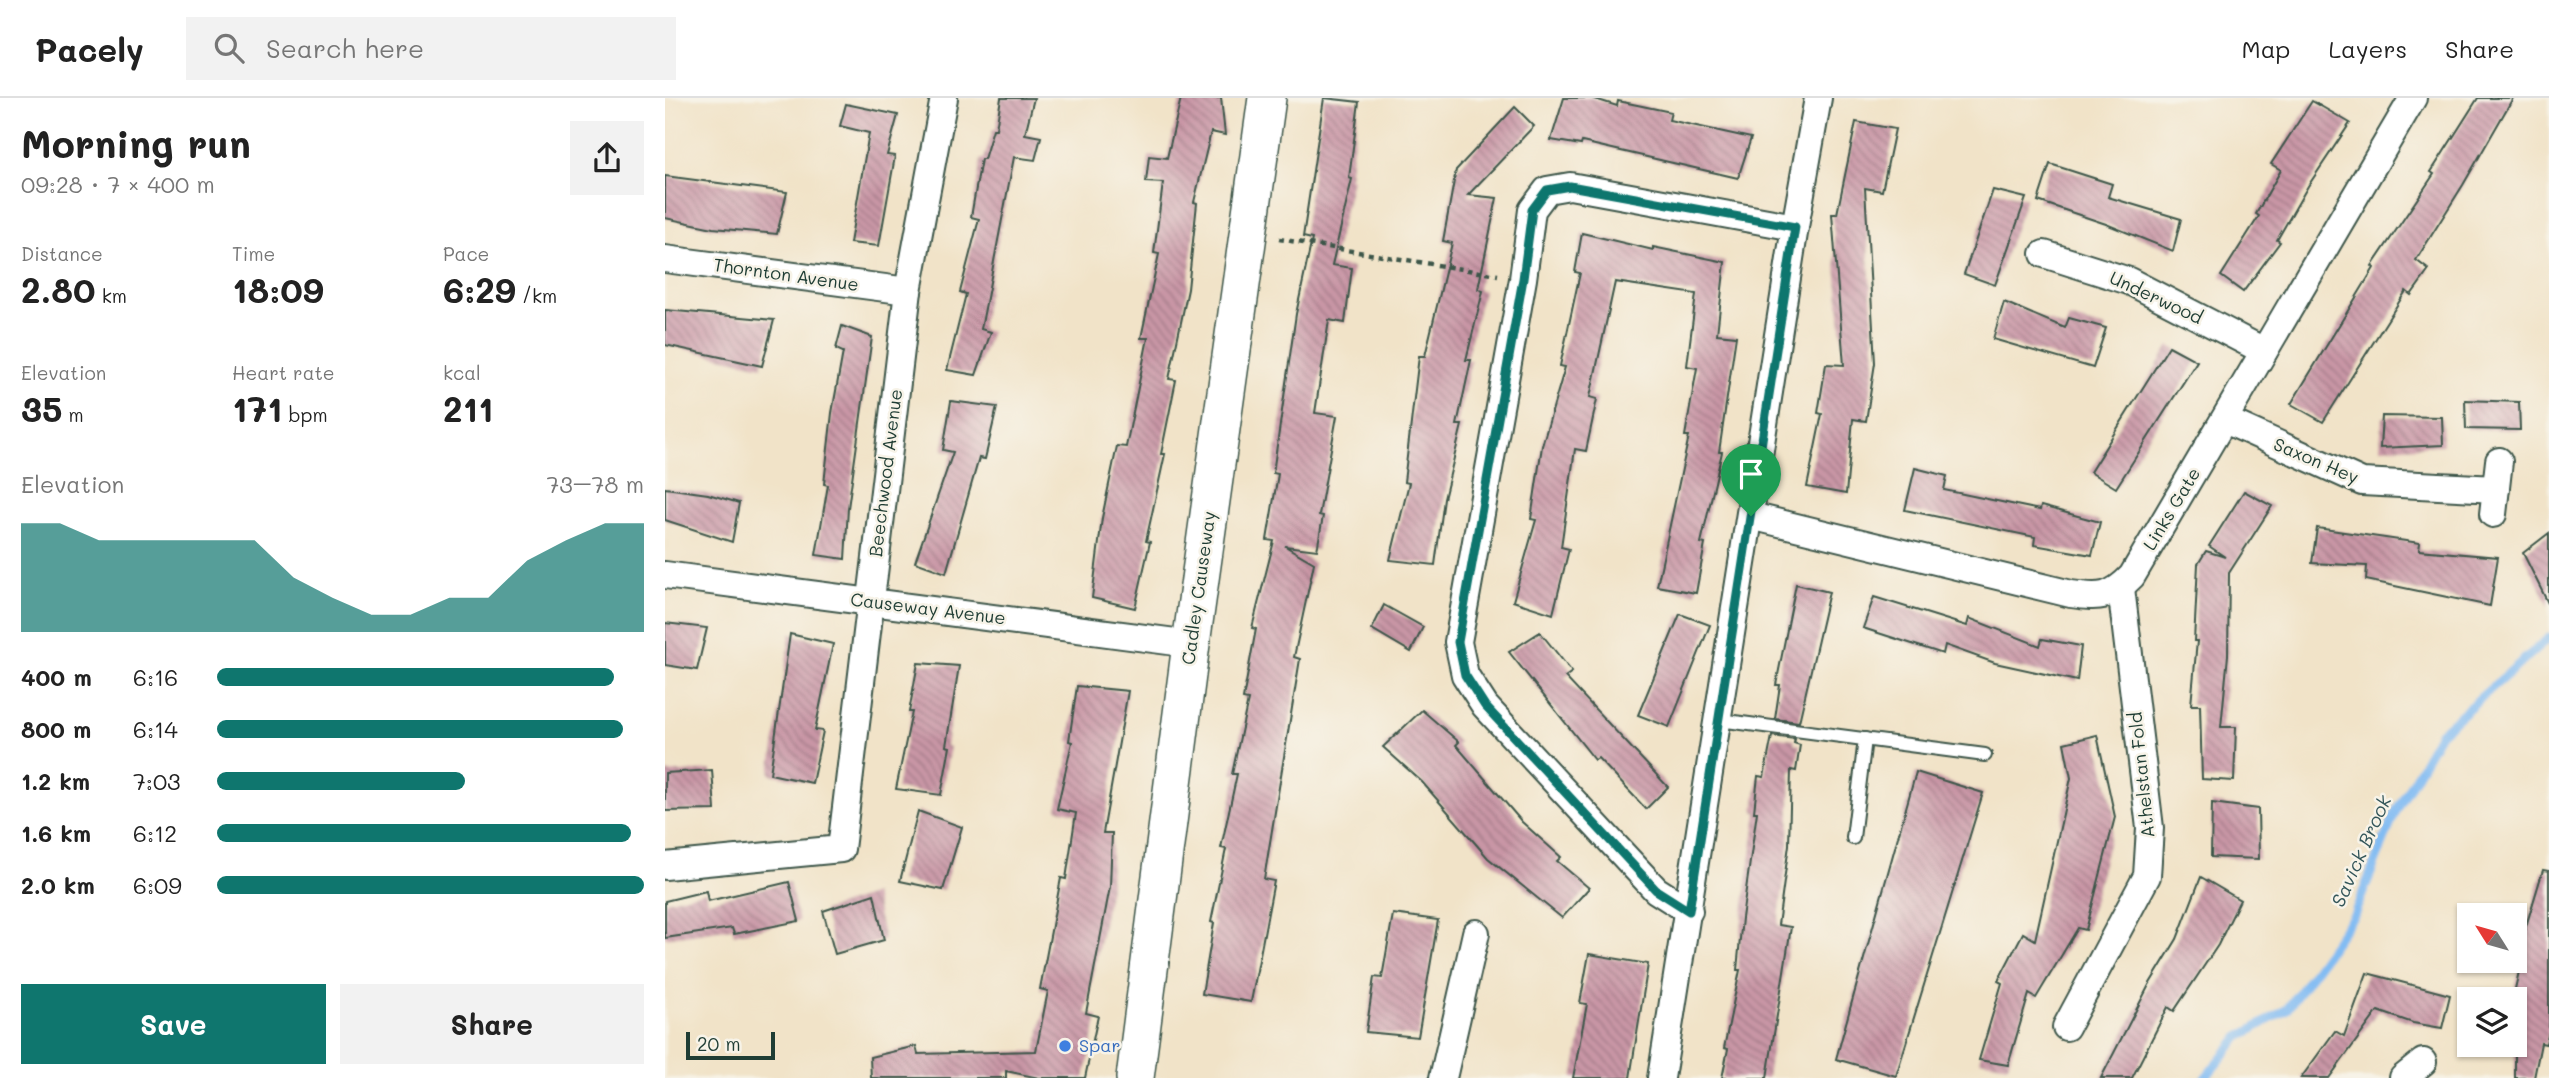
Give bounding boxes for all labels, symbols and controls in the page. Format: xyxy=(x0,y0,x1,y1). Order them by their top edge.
search box xyxy=(186,17,676,80)
text: Pacely xyxy=(35,27,144,70)
icon: search xyxy=(210,29,248,67)
text: Search here xyxy=(266,31,424,65)
text: Map xyxy=(2242,33,2290,64)
text: Layers xyxy=(2328,33,2407,64)
text: Share xyxy=(2445,33,2514,64)
text: Morning run xyxy=(21,118,251,168)
button: share xyxy=(570,121,644,195)
text: 09:28 · 7 × 400 m xyxy=(21,169,215,199)
text: Distance xyxy=(21,241,103,266)
text: Time xyxy=(232,241,275,266)
text: Pace xyxy=(443,241,489,266)
street label: Thornton Avenue xyxy=(712,252,860,296)
street label: Underwood xyxy=(2106,265,2207,329)
text: 2.80 xyxy=(21,266,96,312)
text: 18:09 xyxy=(232,266,324,312)
text: 6:29 xyxy=(443,266,516,312)
text: km xyxy=(96,283,127,308)
text: /km xyxy=(516,283,557,308)
text: Elevation xyxy=(21,360,106,385)
text: Heart rate xyxy=(232,360,335,385)
text: kcal xyxy=(443,360,481,385)
text: 35 xyxy=(21,385,62,431)
text: 171 xyxy=(232,385,283,431)
text: 211 xyxy=(443,385,494,431)
street label: Beechwood Avenue xyxy=(863,388,907,558)
text: m xyxy=(62,402,84,427)
text: bpm xyxy=(283,402,328,427)
street label: Saxon Hey xyxy=(2270,431,2363,489)
pin xyxy=(1721,444,1781,516)
icon: arrive xyxy=(1732,455,1770,493)
street label: Links Gate xyxy=(2137,463,2205,554)
text: Elevation xyxy=(21,469,124,499)
text: 73–78 m xyxy=(547,469,644,499)
street label: Cadley Causeway xyxy=(1175,510,1221,666)
street label: Causeway Avenue xyxy=(849,587,1007,629)
text: 400 m xyxy=(21,662,92,692)
text: 6:16 xyxy=(133,662,178,692)
street label: Athelstan Fold xyxy=(2122,711,2160,839)
text: 800 m xyxy=(21,714,91,744)
text: 6:14 xyxy=(133,714,178,744)
text: 1.2 km xyxy=(21,766,90,796)
text: 7:03 xyxy=(133,766,181,796)
water label: Savick Brook xyxy=(2325,790,2397,911)
text: 1.6 km xyxy=(21,818,91,848)
text: 6:12 xyxy=(133,818,177,848)
text: 2.0 km xyxy=(21,870,95,900)
text: 6:09 xyxy=(133,870,182,900)
north arrow xyxy=(2457,903,2527,973)
map controls xyxy=(2457,903,2527,1057)
button: Save xyxy=(21,984,326,1064)
button: Share xyxy=(340,984,644,1064)
button: layers xyxy=(2457,987,2527,1057)
scale bar xyxy=(686,1029,775,1061)
text: 20 m xyxy=(697,1031,741,1056)
place label: Spar xyxy=(1079,1033,1121,1057)
marker: Spar xyxy=(1057,1038,1073,1054)

